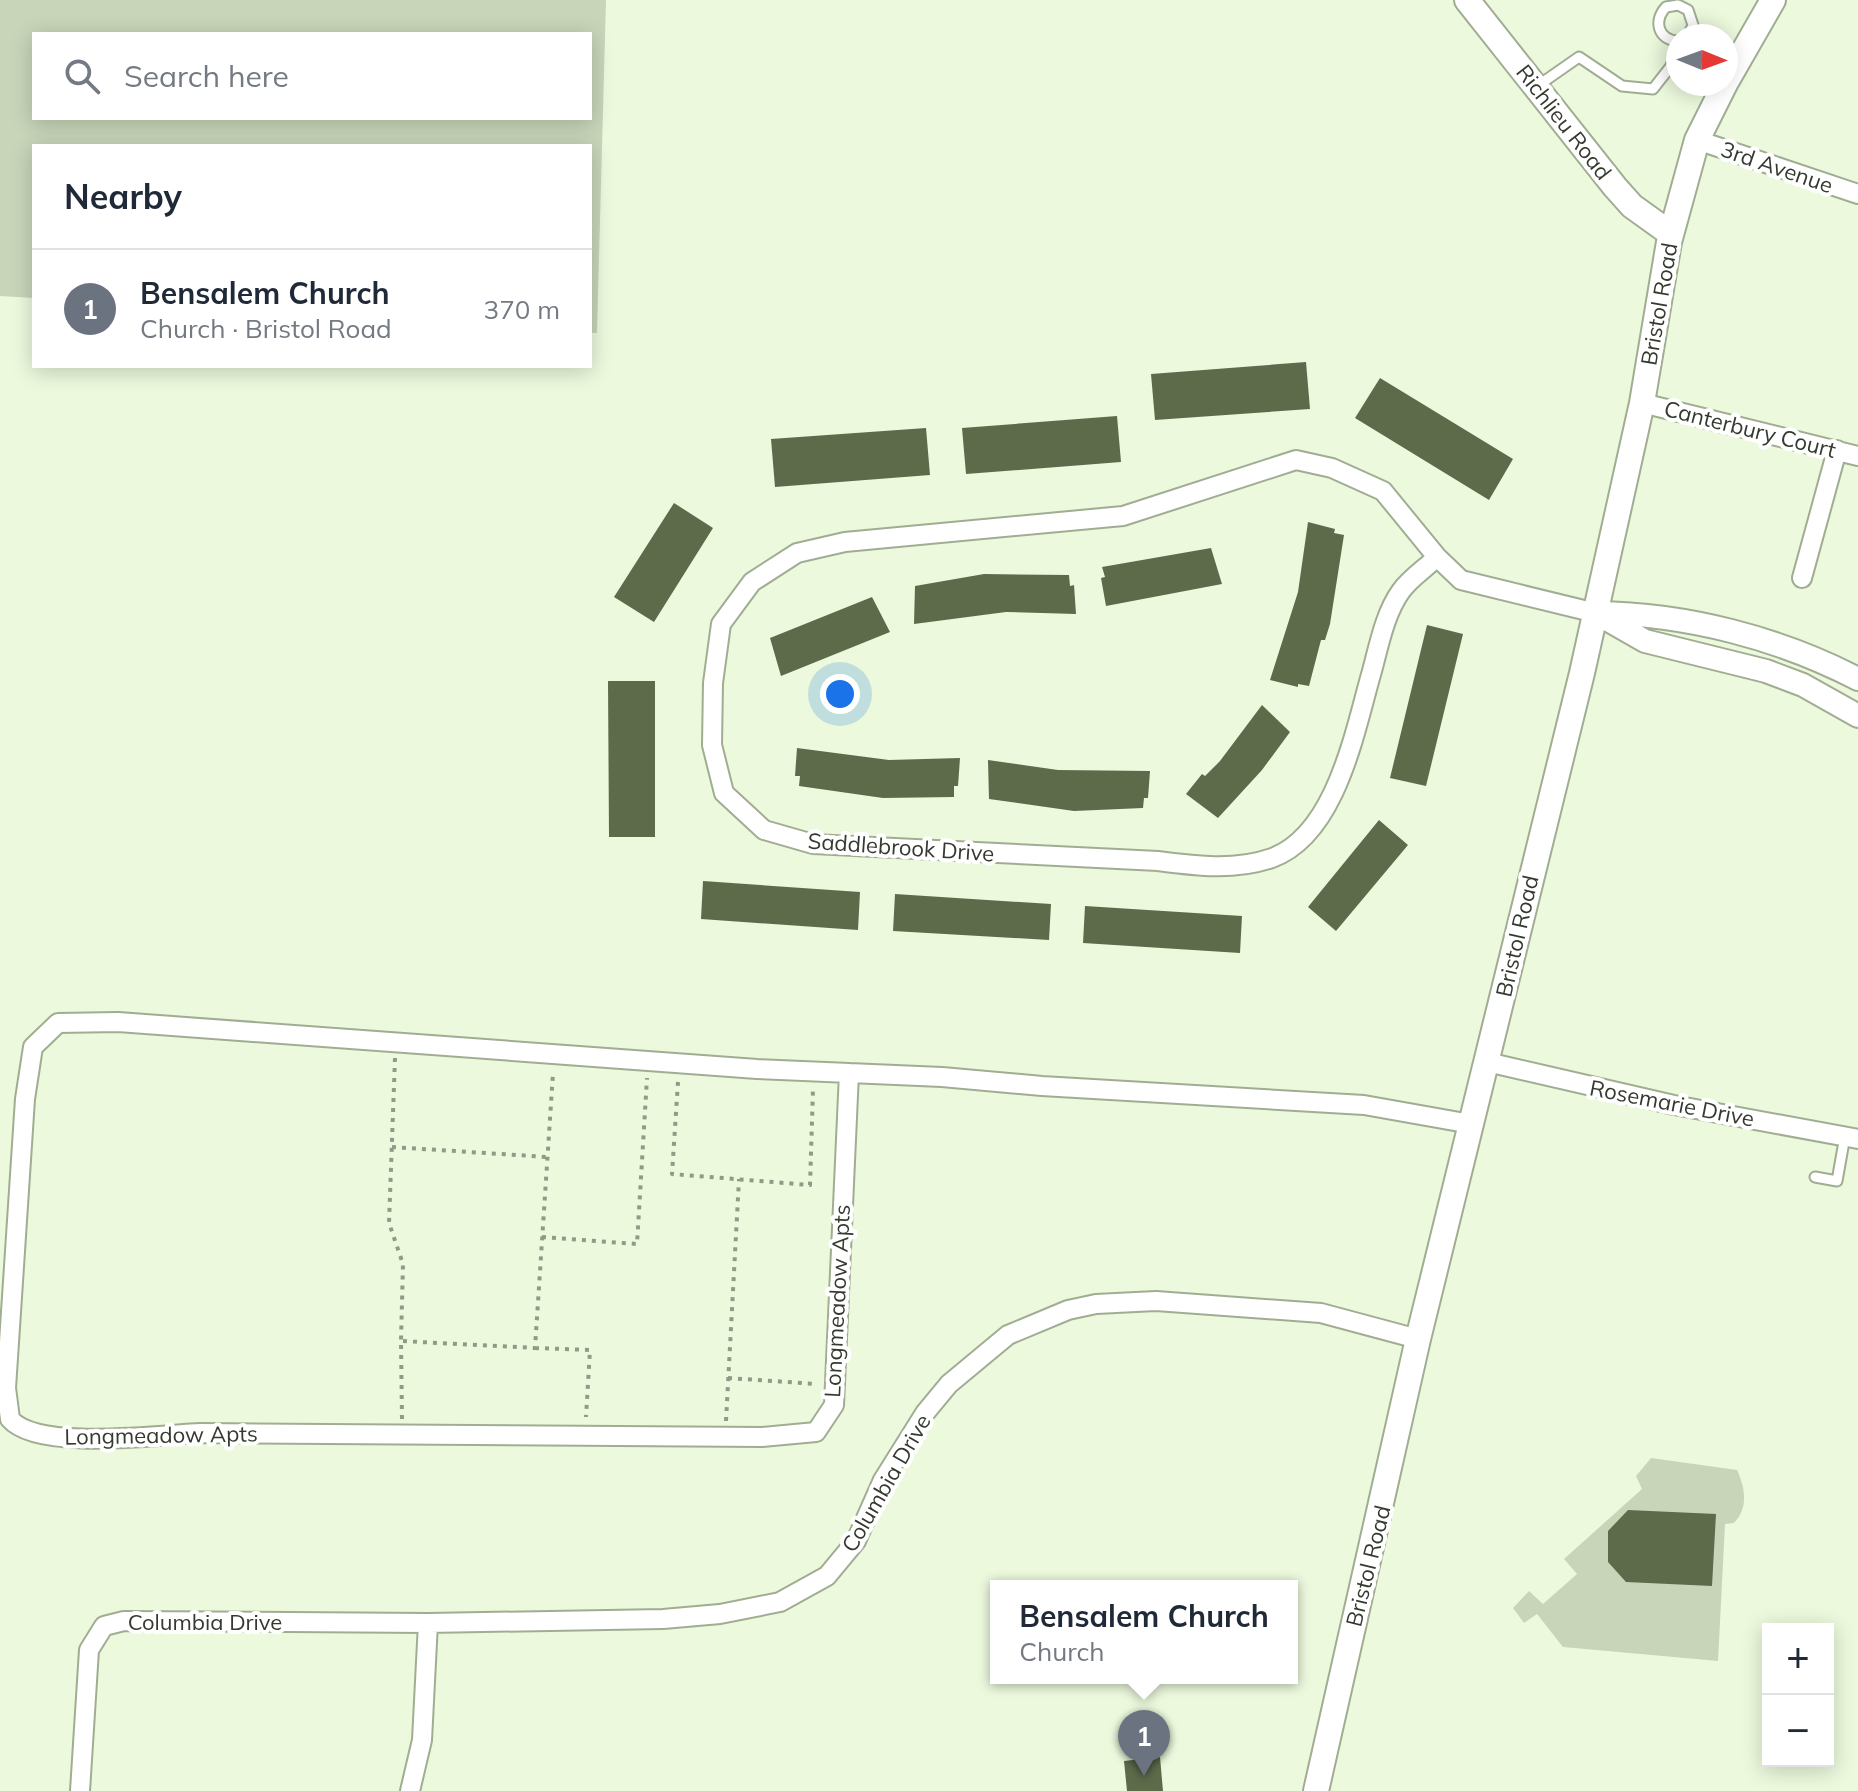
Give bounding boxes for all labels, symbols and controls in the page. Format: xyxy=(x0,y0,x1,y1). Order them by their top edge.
north arrow xyxy=(1666,24,1738,96)
search box xyxy=(32,32,592,120)
icon: search xyxy=(60,54,104,98)
text: Search here xyxy=(124,57,289,95)
street label: Richlieu Road xyxy=(1510,59,1618,185)
street label: 3rd Avenue xyxy=(1717,135,1837,199)
text: Nearby xyxy=(64,175,182,218)
street label: Bristol Road xyxy=(1634,240,1684,368)
text: Bensalem Church xyxy=(140,274,390,312)
text: 1 xyxy=(82,293,98,326)
text: 370 m xyxy=(484,293,560,326)
text: Church · Bristol Road xyxy=(140,312,392,345)
street label: Canterbury Court xyxy=(1661,394,1839,464)
your location xyxy=(820,674,860,714)
street label: Saddlebrook Drive xyxy=(807,827,995,867)
street label: Bristol Road xyxy=(1489,872,1545,1000)
street label: Rosemarie Drive xyxy=(1587,1073,1757,1133)
street label: Longmeadow Apts xyxy=(818,1204,856,1398)
street label: Columbia Drive xyxy=(835,1409,937,1557)
street label: Longmeadow Apts xyxy=(64,1419,258,1451)
street label: Bristol Road xyxy=(1339,1502,1397,1630)
popup xyxy=(990,1580,1298,1684)
text: Bensalem Church xyxy=(1019,1597,1269,1635)
street label: Columbia Drive xyxy=(128,1608,282,1636)
map controls xyxy=(1762,1623,1834,1767)
button: + xyxy=(1762,1623,1834,1695)
text: Church xyxy=(1019,1635,1105,1668)
button: − xyxy=(1762,1695,1834,1767)
pin: 1 xyxy=(1118,1710,1170,1776)

